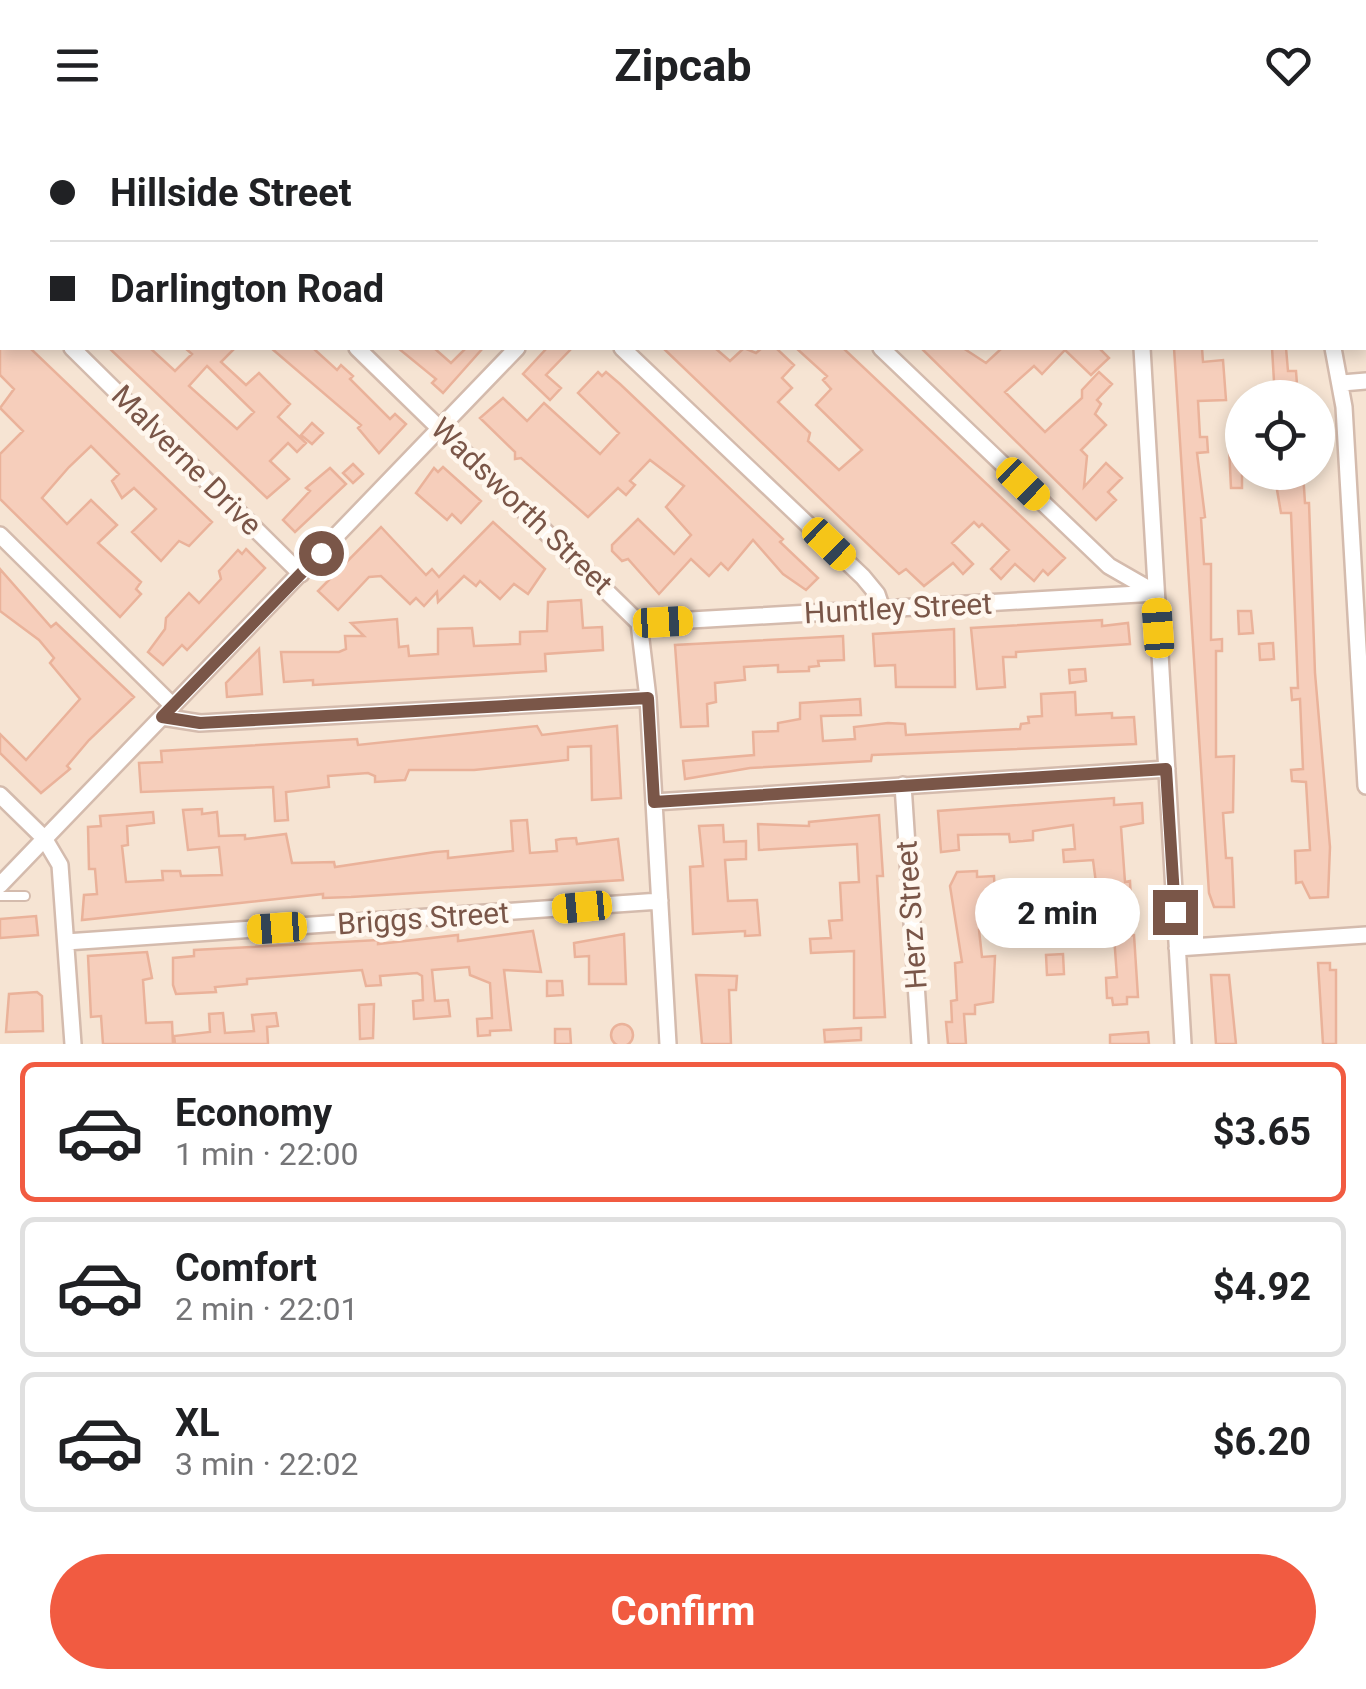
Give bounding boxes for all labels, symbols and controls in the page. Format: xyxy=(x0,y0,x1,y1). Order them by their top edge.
icon: menu xyxy=(50,38,105,93)
icon: heart xyxy=(1261,38,1316,93)
text: Zipcab xyxy=(614,39,752,92)
text: Hillside Street xyxy=(110,171,352,215)
text: Darlington Road xyxy=(110,267,384,311)
street label: Malverne Drive xyxy=(105,378,269,542)
map controls xyxy=(1225,380,1335,490)
button: locate xyxy=(1225,380,1335,490)
street label: Wadsworth Street xyxy=(424,411,620,601)
car xyxy=(991,452,1055,516)
car xyxy=(797,512,861,576)
route start xyxy=(299,531,344,576)
street label: Huntley Street xyxy=(803,586,993,630)
car xyxy=(1141,597,1175,659)
car xyxy=(632,605,694,639)
street label: Herz Street xyxy=(888,839,934,991)
callout: 2 min xyxy=(975,877,1140,947)
car xyxy=(551,889,613,925)
route end xyxy=(1153,890,1198,935)
text: 2 min xyxy=(1017,894,1098,932)
street label: Briggs Street xyxy=(336,895,510,941)
car xyxy=(246,911,308,945)
icon: car xyxy=(55,1087,145,1177)
text: Economy xyxy=(175,1091,332,1135)
text: $3.65 xyxy=(1213,1110,1311,1154)
text: 1 min · 22:00 xyxy=(175,1135,358,1173)
icon: car xyxy=(55,1242,145,1332)
text: Comfort xyxy=(175,1246,317,1290)
text: $4.92 xyxy=(1213,1265,1311,1309)
text: 2 min · 22:01 xyxy=(175,1290,358,1328)
icon: car xyxy=(55,1397,145,1487)
text: XL xyxy=(175,1401,220,1445)
text: $6.20 xyxy=(1213,1420,1311,1464)
text: 3 min · 22:02 xyxy=(175,1445,358,1483)
button: Confirm xyxy=(50,1554,1316,1669)

